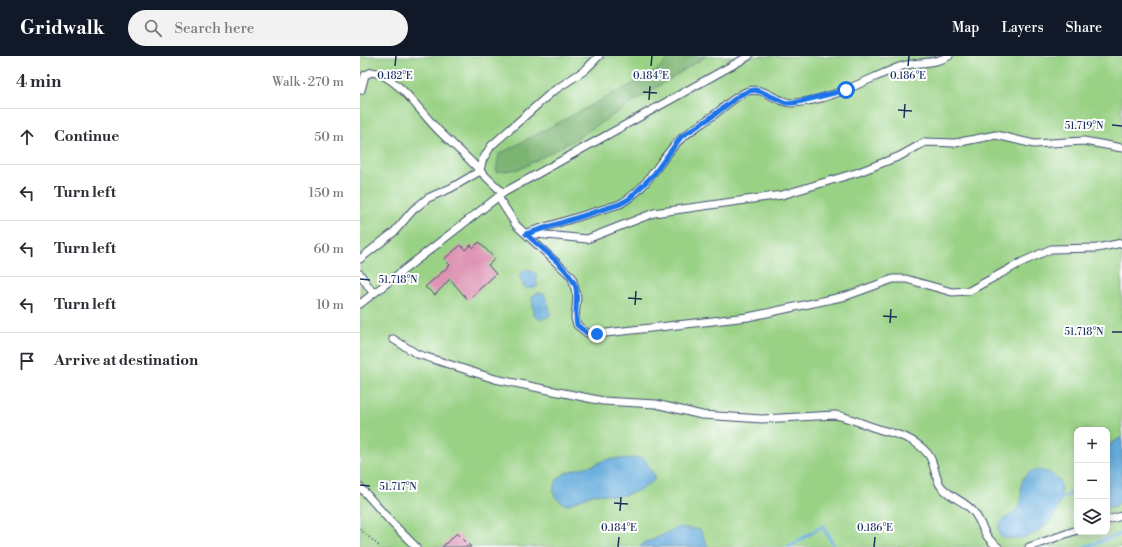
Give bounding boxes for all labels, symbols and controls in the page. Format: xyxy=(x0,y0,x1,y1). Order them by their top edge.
search box xyxy=(128,10,408,46)
text: Gridwalk xyxy=(20,16,104,40)
icon: search xyxy=(142,17,164,39)
text: Search here xyxy=(174,19,254,38)
text: Map xyxy=(952,19,979,37)
text: Layers xyxy=(1001,19,1044,37)
text: Share xyxy=(1066,19,1102,37)
text: 0.182°E xyxy=(377,70,413,82)
text: 0.184°E xyxy=(633,70,669,82)
text: 0.186°E xyxy=(890,70,926,82)
text: 4 min xyxy=(16,71,61,93)
text: Walk · 270 m xyxy=(272,74,344,90)
route start xyxy=(837,81,855,99)
text: 51.719°N xyxy=(1065,120,1104,132)
icon: ahead xyxy=(16,126,38,148)
text: Continue xyxy=(54,127,119,146)
text: 50 m xyxy=(314,129,344,145)
icon: left xyxy=(16,182,38,204)
text: Turn left xyxy=(54,183,116,202)
text: 150 m xyxy=(309,185,344,201)
icon: left xyxy=(16,238,38,260)
text: Turn left xyxy=(54,239,116,258)
text: 60 m xyxy=(313,241,344,257)
text: 51.718°N xyxy=(379,274,418,286)
icon: left xyxy=(16,294,38,316)
text: Turn left xyxy=(54,295,116,314)
text: 10 m xyxy=(316,297,344,313)
route end xyxy=(588,325,606,343)
text: 51.718°N xyxy=(1065,326,1104,338)
icon: arrive xyxy=(16,350,38,372)
text: Arrive at destination xyxy=(54,351,198,370)
map controls xyxy=(1074,427,1110,535)
button: + xyxy=(1074,427,1110,463)
button: − xyxy=(1074,463,1110,499)
text: 51.717°N xyxy=(379,481,417,493)
button: layers xyxy=(1074,499,1110,535)
text: 0.184°E xyxy=(601,522,637,534)
text: 0.186°E xyxy=(857,522,893,534)

